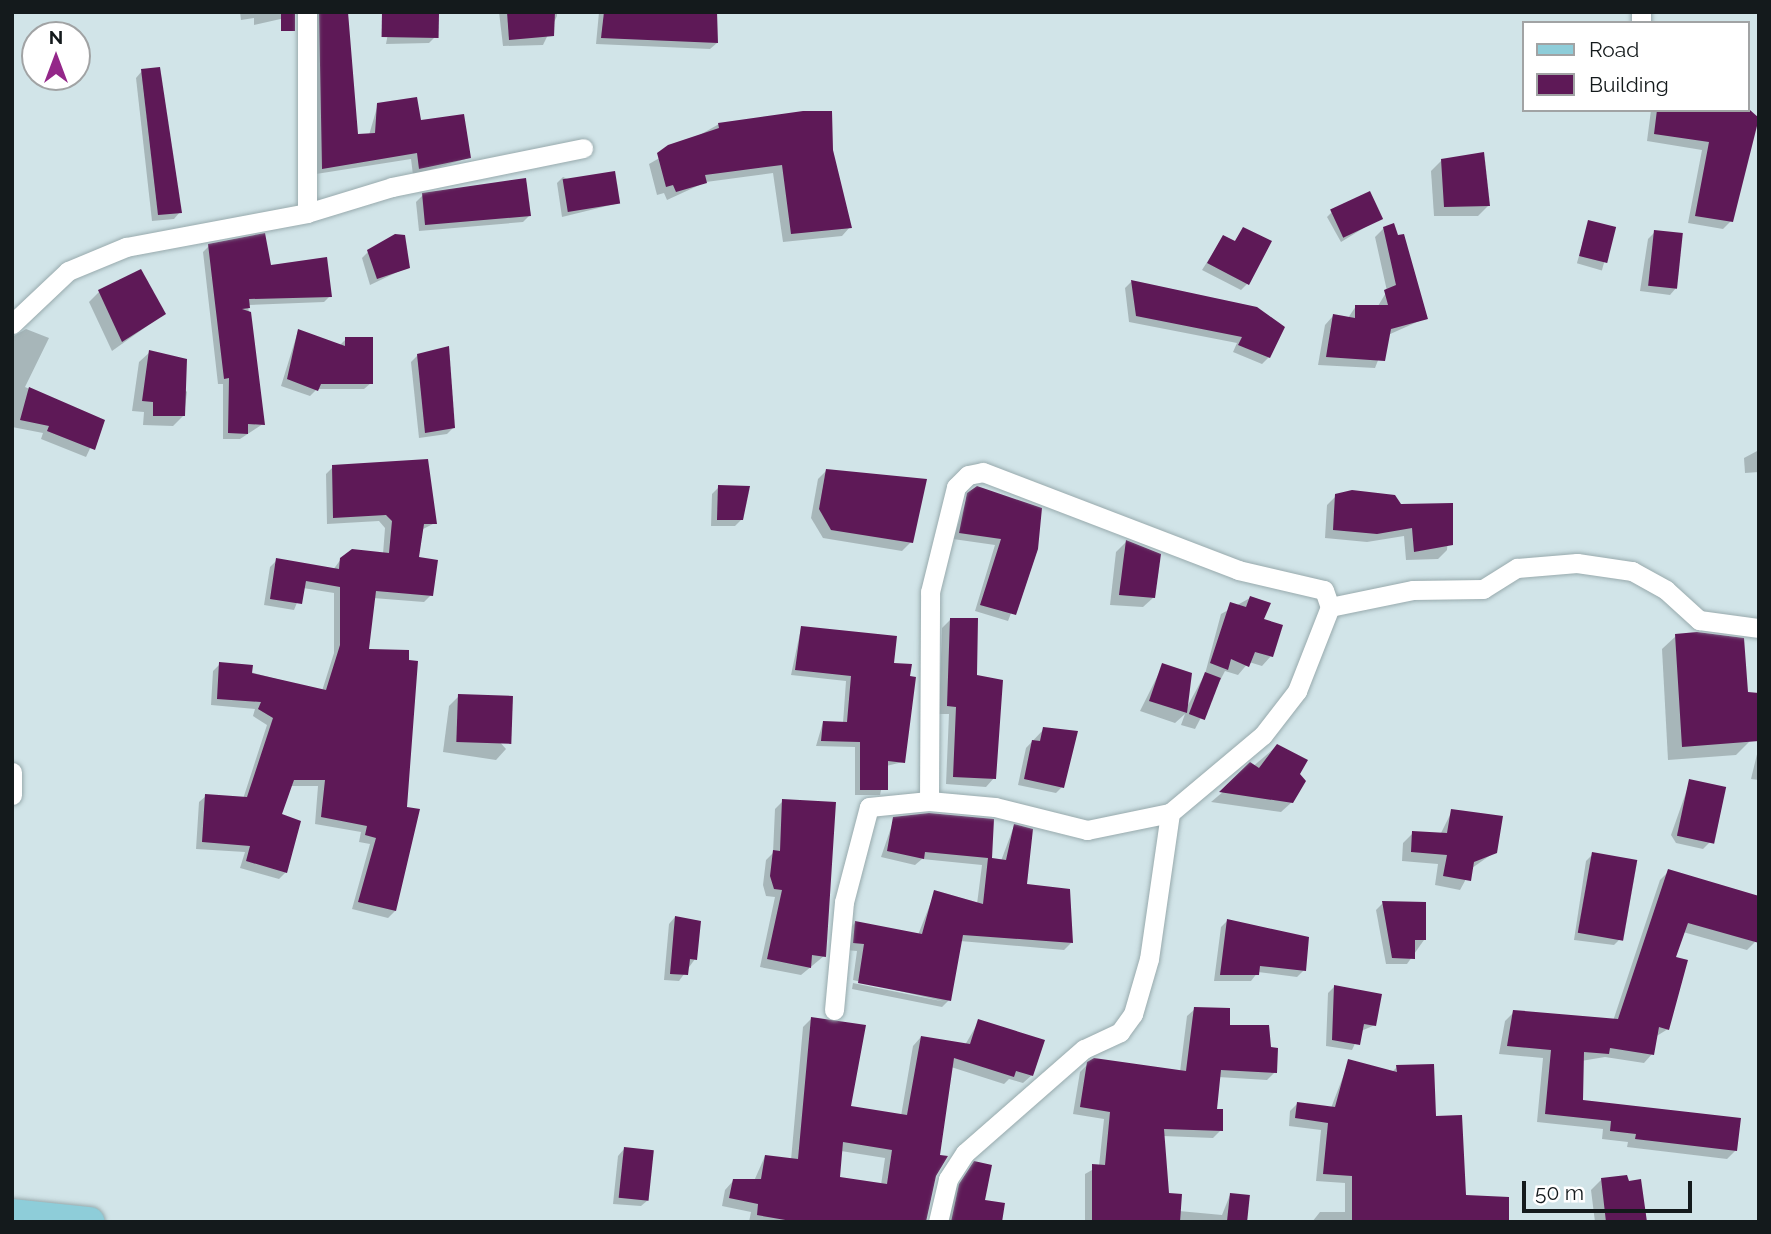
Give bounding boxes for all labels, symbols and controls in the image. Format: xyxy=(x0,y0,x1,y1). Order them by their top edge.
north arrow xyxy=(21,21,91,91)
legend xyxy=(1522,21,1750,112)
text: N xyxy=(49,26,63,48)
text: Road xyxy=(1589,37,1639,62)
text: Building xyxy=(1589,72,1669,97)
scale bar xyxy=(1526,1168,1696,1212)
text: 50 m xyxy=(1535,1180,1584,1205)

